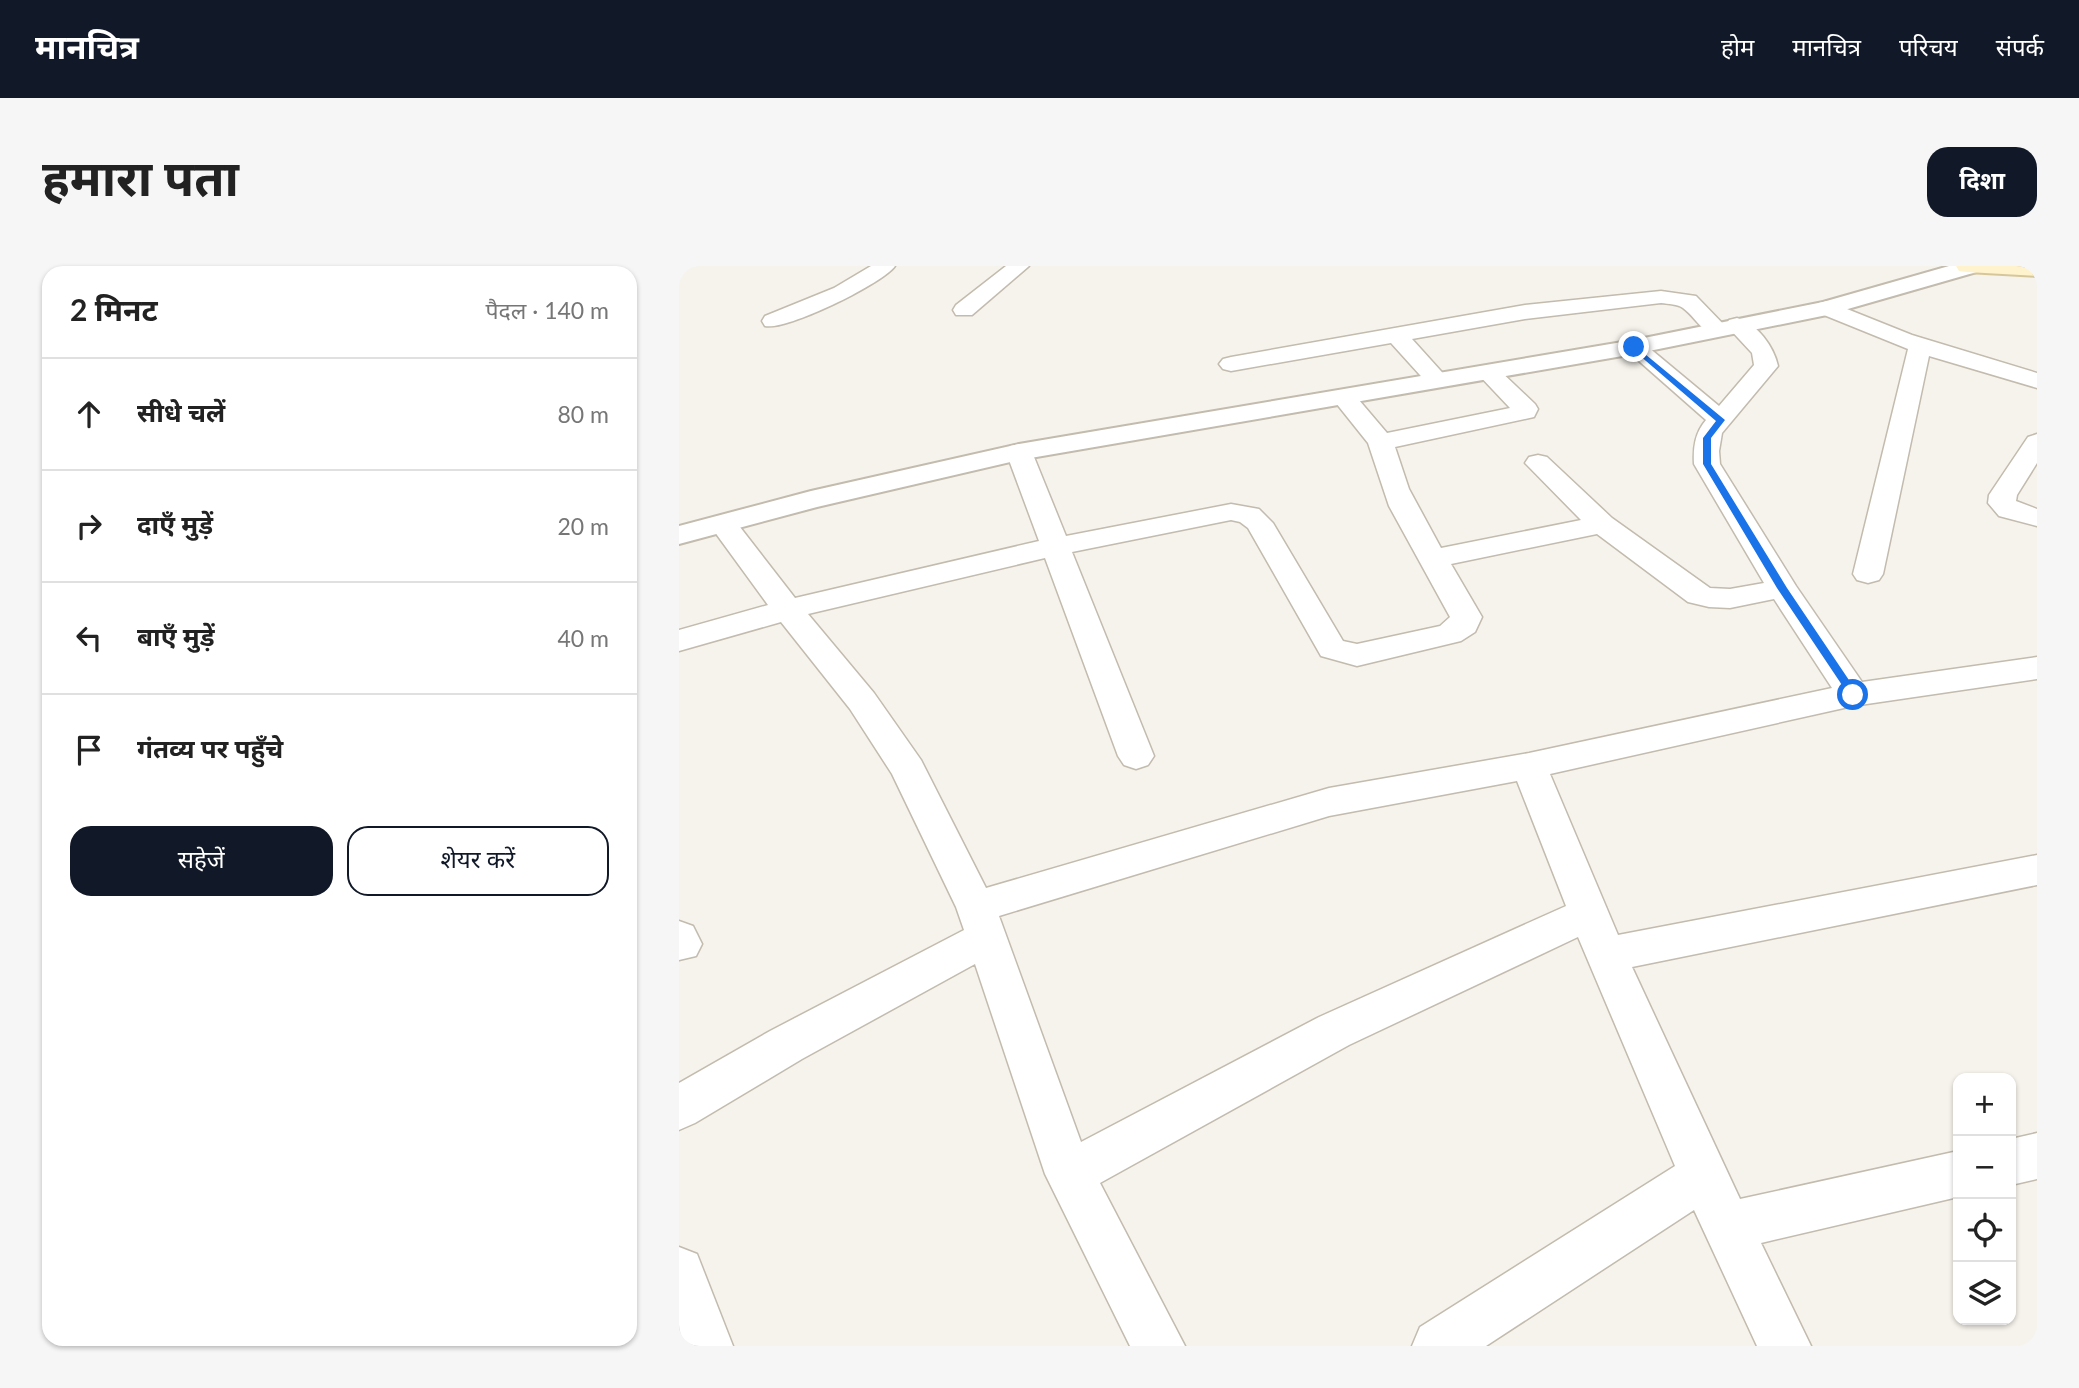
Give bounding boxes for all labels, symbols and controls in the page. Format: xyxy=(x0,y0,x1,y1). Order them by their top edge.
text: मानचित्र xyxy=(35,26,139,66)
text: होम xyxy=(1721,32,1754,61)
text: मानचित्र xyxy=(1792,32,1861,61)
text: परिचय xyxy=(1899,32,1958,61)
text: संपर्क xyxy=(1996,32,2044,61)
button: दिशा xyxy=(1927,147,2037,217)
text: हमारा पता xyxy=(42,148,239,206)
text: 2 मिनट xyxy=(70,291,158,327)
text: पैदल · 140 m xyxy=(486,296,609,324)
route end xyxy=(1618,331,1649,362)
icon: ahead xyxy=(70,395,108,433)
text: सीधे चलें xyxy=(137,396,225,428)
text: 80 m xyxy=(558,400,609,428)
icon: right xyxy=(70,507,108,545)
text: दाएँ मुड़ें xyxy=(137,508,213,540)
text: 20 m xyxy=(558,512,609,540)
icon: left xyxy=(70,619,108,657)
text: बाएँ मुड़ें xyxy=(137,620,215,652)
text: 40 m xyxy=(558,624,609,652)
route start xyxy=(1837,679,1868,710)
icon: arrive xyxy=(70,731,108,769)
text: गंतव्य पर पहुँचे xyxy=(137,732,283,764)
button: सहेजें xyxy=(70,826,333,896)
button: शेयर करें xyxy=(347,826,609,896)
map controls xyxy=(1953,1073,2016,1325)
button: + xyxy=(1953,1073,2016,1136)
button: − xyxy=(1953,1136,2016,1199)
button: locate xyxy=(1953,1199,2016,1262)
button: layers xyxy=(1953,1262,2016,1325)

